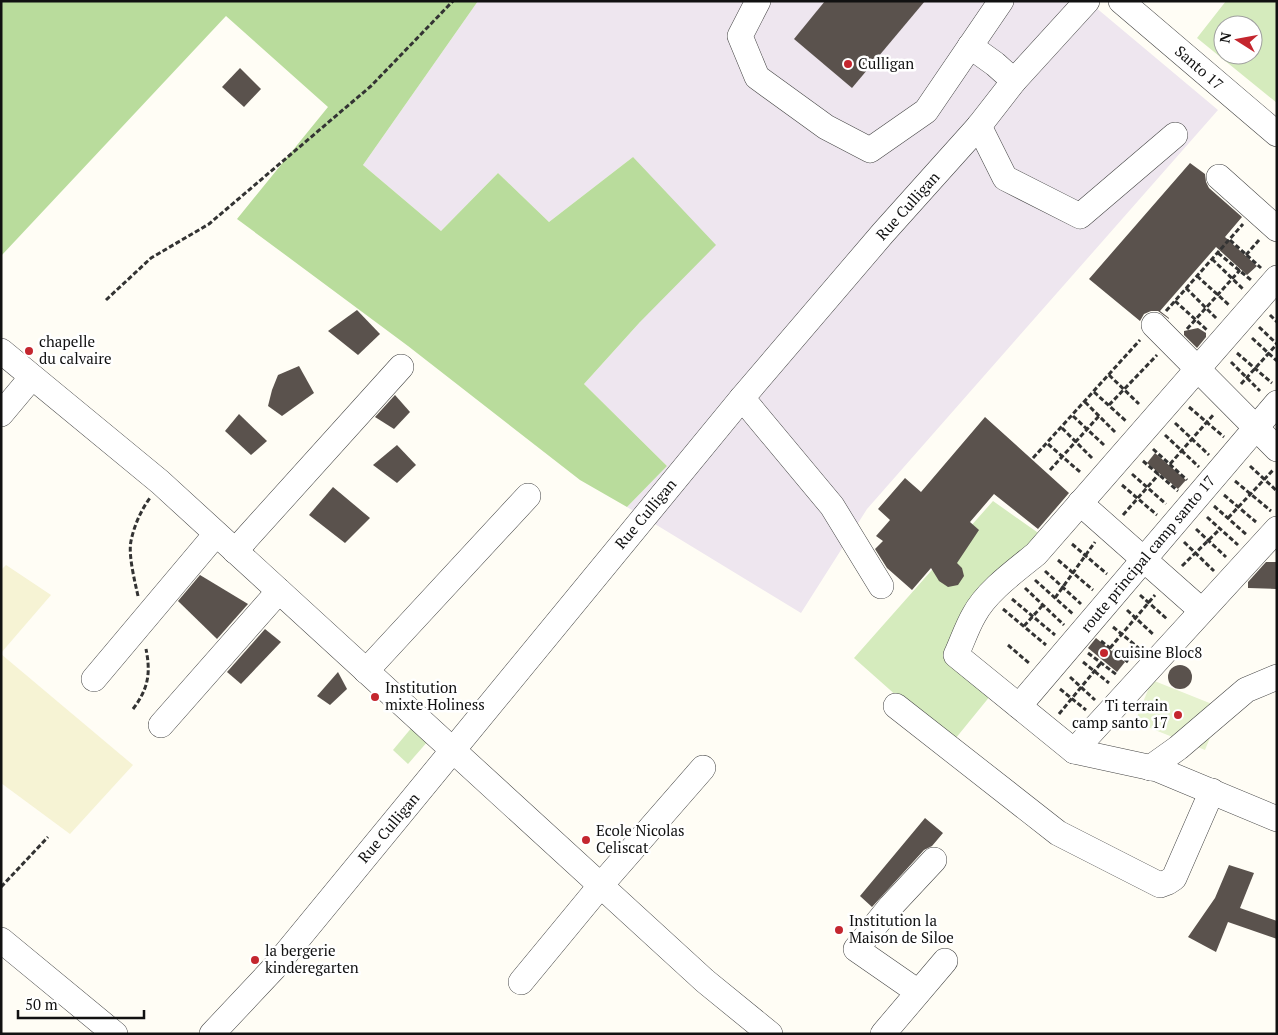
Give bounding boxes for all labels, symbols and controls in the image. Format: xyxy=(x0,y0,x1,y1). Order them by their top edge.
north arrow xyxy=(1213,15,1263,65)
text: N xyxy=(1214,30,1235,44)
street label: Santo 17 xyxy=(1171,41,1228,94)
place label: Culligan xyxy=(858,53,914,73)
marker: Culligan xyxy=(842,58,854,70)
street label: Rue Culligan xyxy=(871,167,943,244)
place label: chapelle du calvaire xyxy=(39,331,112,368)
marker: chapelle du calvaire xyxy=(23,345,35,357)
street label: route principal camp santo 17 xyxy=(1076,471,1219,636)
street label: Rue Culligan xyxy=(610,474,680,553)
place label: cuisine Bloc8 xyxy=(1114,642,1202,662)
marker: cuisine Bloc8 xyxy=(1098,647,1110,659)
place label: Institution mixte Holiness xyxy=(385,677,485,714)
marker: Institution mixte Holiness xyxy=(369,691,381,703)
place label: Ti terrain camp santo 17 xyxy=(1072,695,1168,732)
marker: Ti terrain camp santo 17 xyxy=(1172,709,1184,721)
street label: Rue Culligan xyxy=(353,788,423,867)
place label: Ecole Nicolas Celiscat xyxy=(596,820,685,857)
marker: Ecole Nicolas Celiscat xyxy=(580,834,592,846)
place label: Institution la Maison de Siloe xyxy=(849,910,954,947)
marker: Institution la Maison de Siloe xyxy=(833,924,845,936)
place label: la bergerie kinderegarten xyxy=(265,940,359,977)
marker: la bergerie kinderegarten xyxy=(249,954,261,966)
scale bar xyxy=(18,988,144,1020)
text: 50 m xyxy=(25,994,58,1014)

